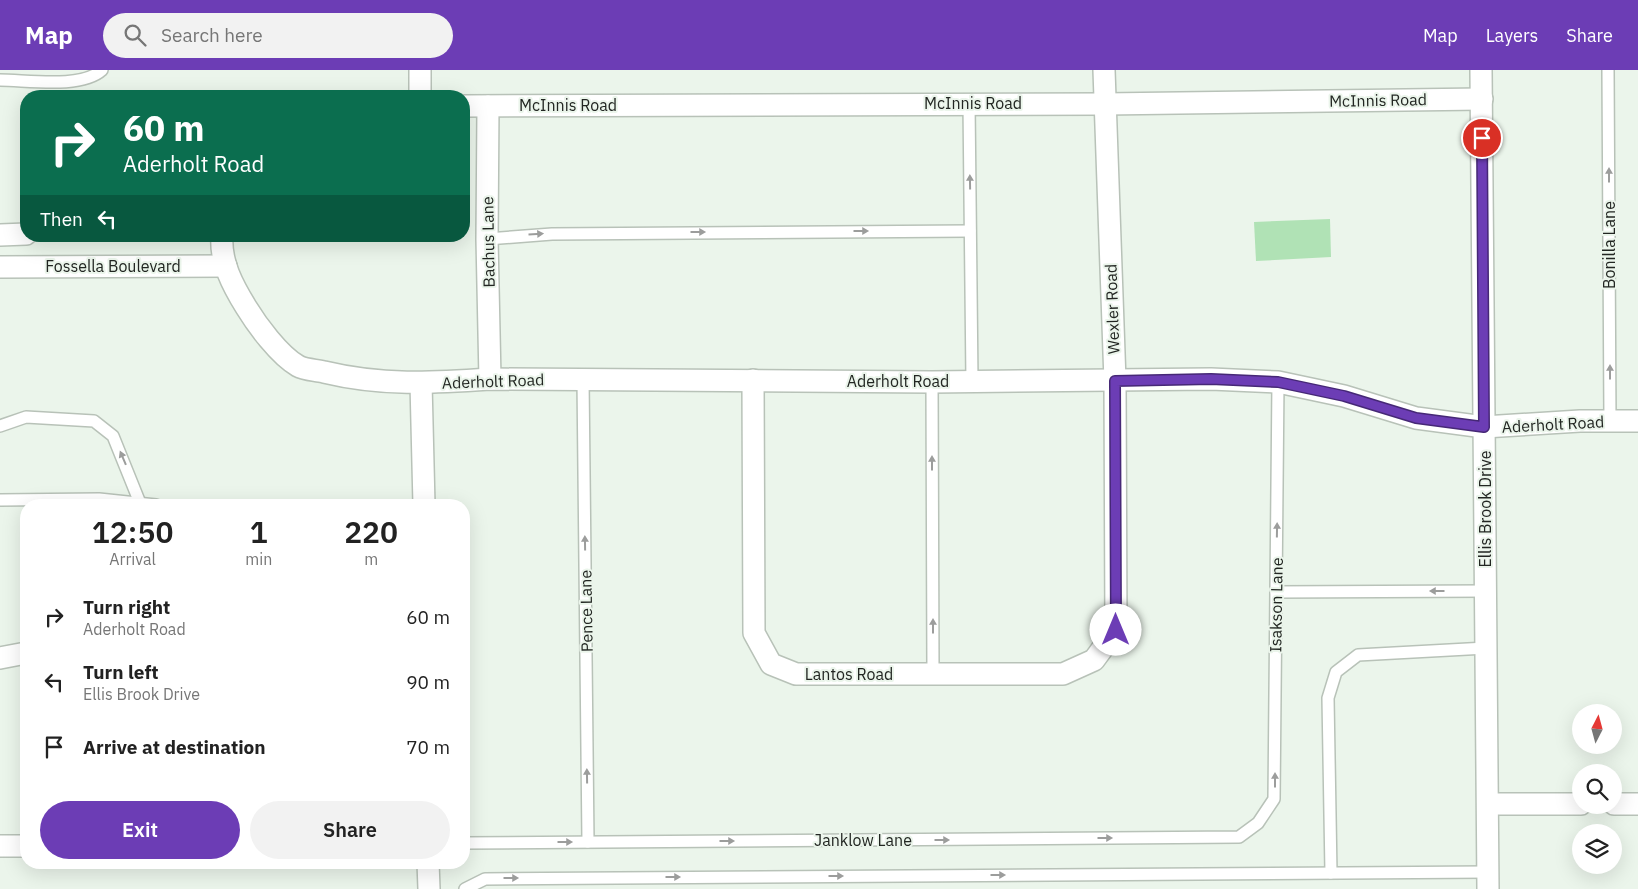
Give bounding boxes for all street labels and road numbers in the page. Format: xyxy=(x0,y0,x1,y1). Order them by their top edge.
street label: McInnis Road xyxy=(1329,89,1427,111)
street label: McInnis Road xyxy=(924,93,1022,113)
street label: McInnis Road xyxy=(519,95,617,115)
street label: Bachus Lane xyxy=(477,196,499,288)
street label: Bonilla Lane xyxy=(1599,201,1619,289)
street label: Fossella Boulevard xyxy=(45,256,181,276)
street label: Wexler Road xyxy=(1100,264,1124,354)
street label: Aderholt Road xyxy=(441,369,545,393)
street label: Aderholt Road xyxy=(847,371,949,391)
street label: Aderholt Road xyxy=(1501,411,1605,437)
street label: Ellis Brook Drive xyxy=(1475,450,1495,568)
street label: Isakson Lane xyxy=(1265,557,1287,653)
street label: Pence Lane xyxy=(575,570,597,652)
street label: Lantos Road xyxy=(805,664,893,684)
street label: Janklow Lane xyxy=(814,830,912,850)

